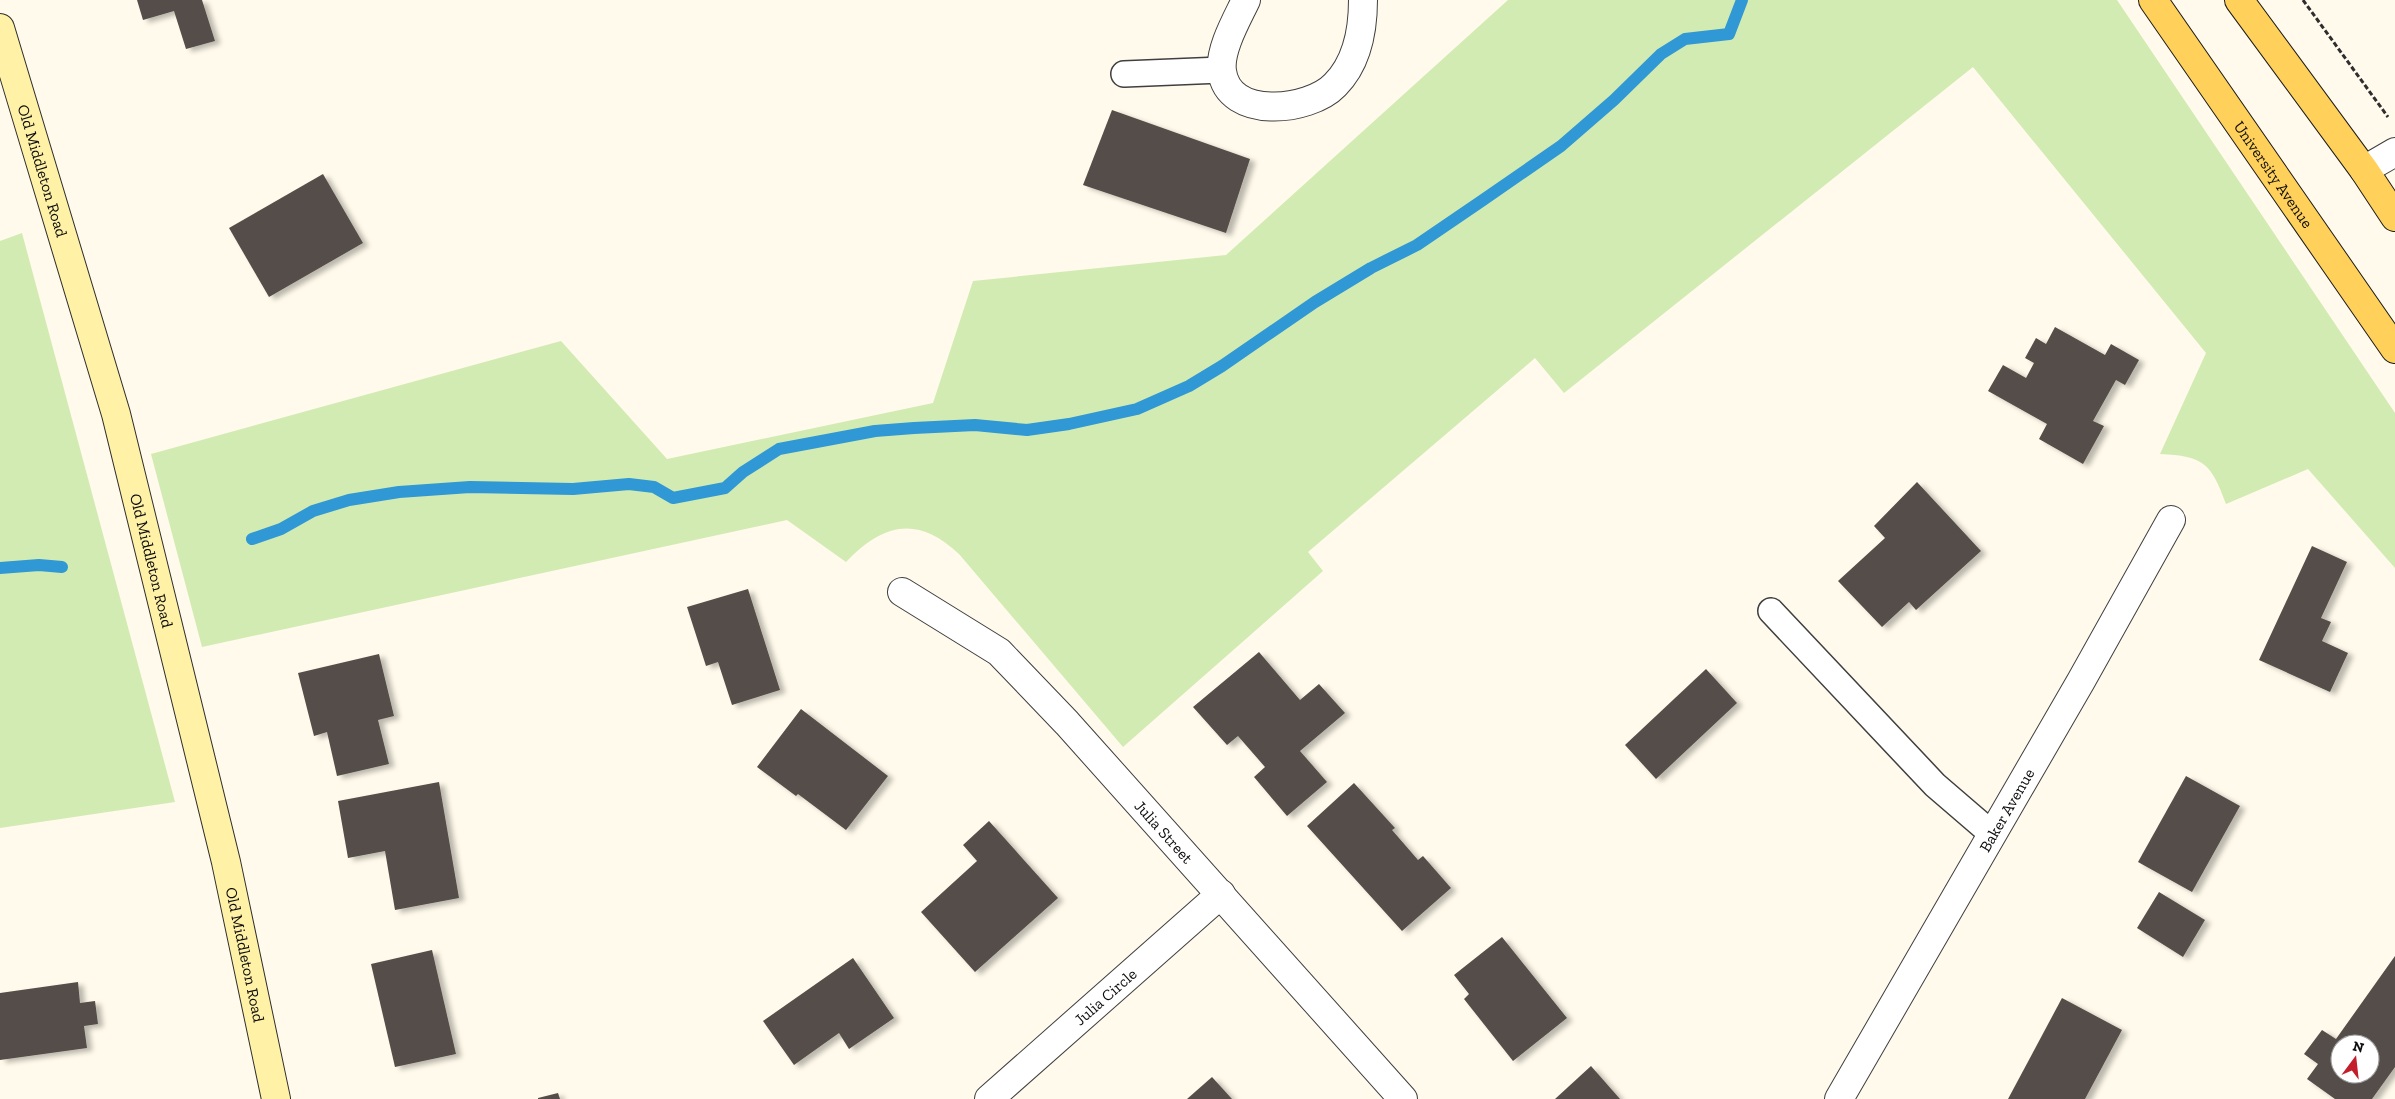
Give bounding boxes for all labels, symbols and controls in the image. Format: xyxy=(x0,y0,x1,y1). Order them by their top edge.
street label: Old Middleton Road xyxy=(14,102,72,240)
street label: University Avenue xyxy=(2230,117,2317,231)
street label: Old Middleton Road xyxy=(126,492,178,630)
street label: Baker Avenue xyxy=(1975,765,2038,855)
street label: Julia Street xyxy=(1131,796,1197,867)
street label: Old Middleton Road xyxy=(222,885,269,1024)
street label: Julia Circle xyxy=(1070,964,1140,1029)
north arrow xyxy=(2330,1034,2380,1084)
text: N xyxy=(2351,1037,2366,1057)

